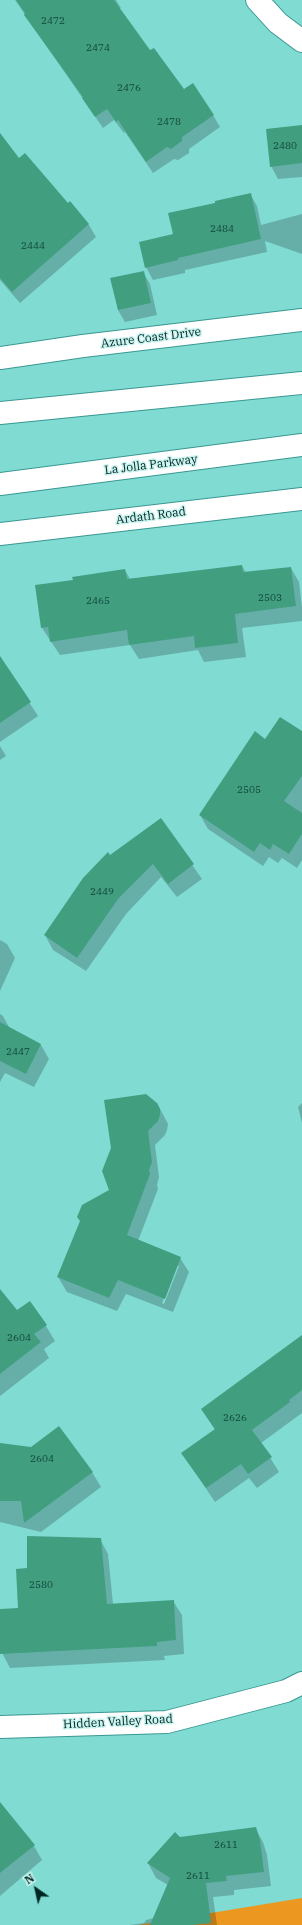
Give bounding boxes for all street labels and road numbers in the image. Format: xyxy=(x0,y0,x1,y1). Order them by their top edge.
street label: Azure Coast Drive xyxy=(100,325,202,351)
street label: La Jolla Parkway xyxy=(104,452,198,478)
street label: Ardath Road xyxy=(115,505,187,527)
street label: Hidden Valley Road xyxy=(63,1712,173,1732)

